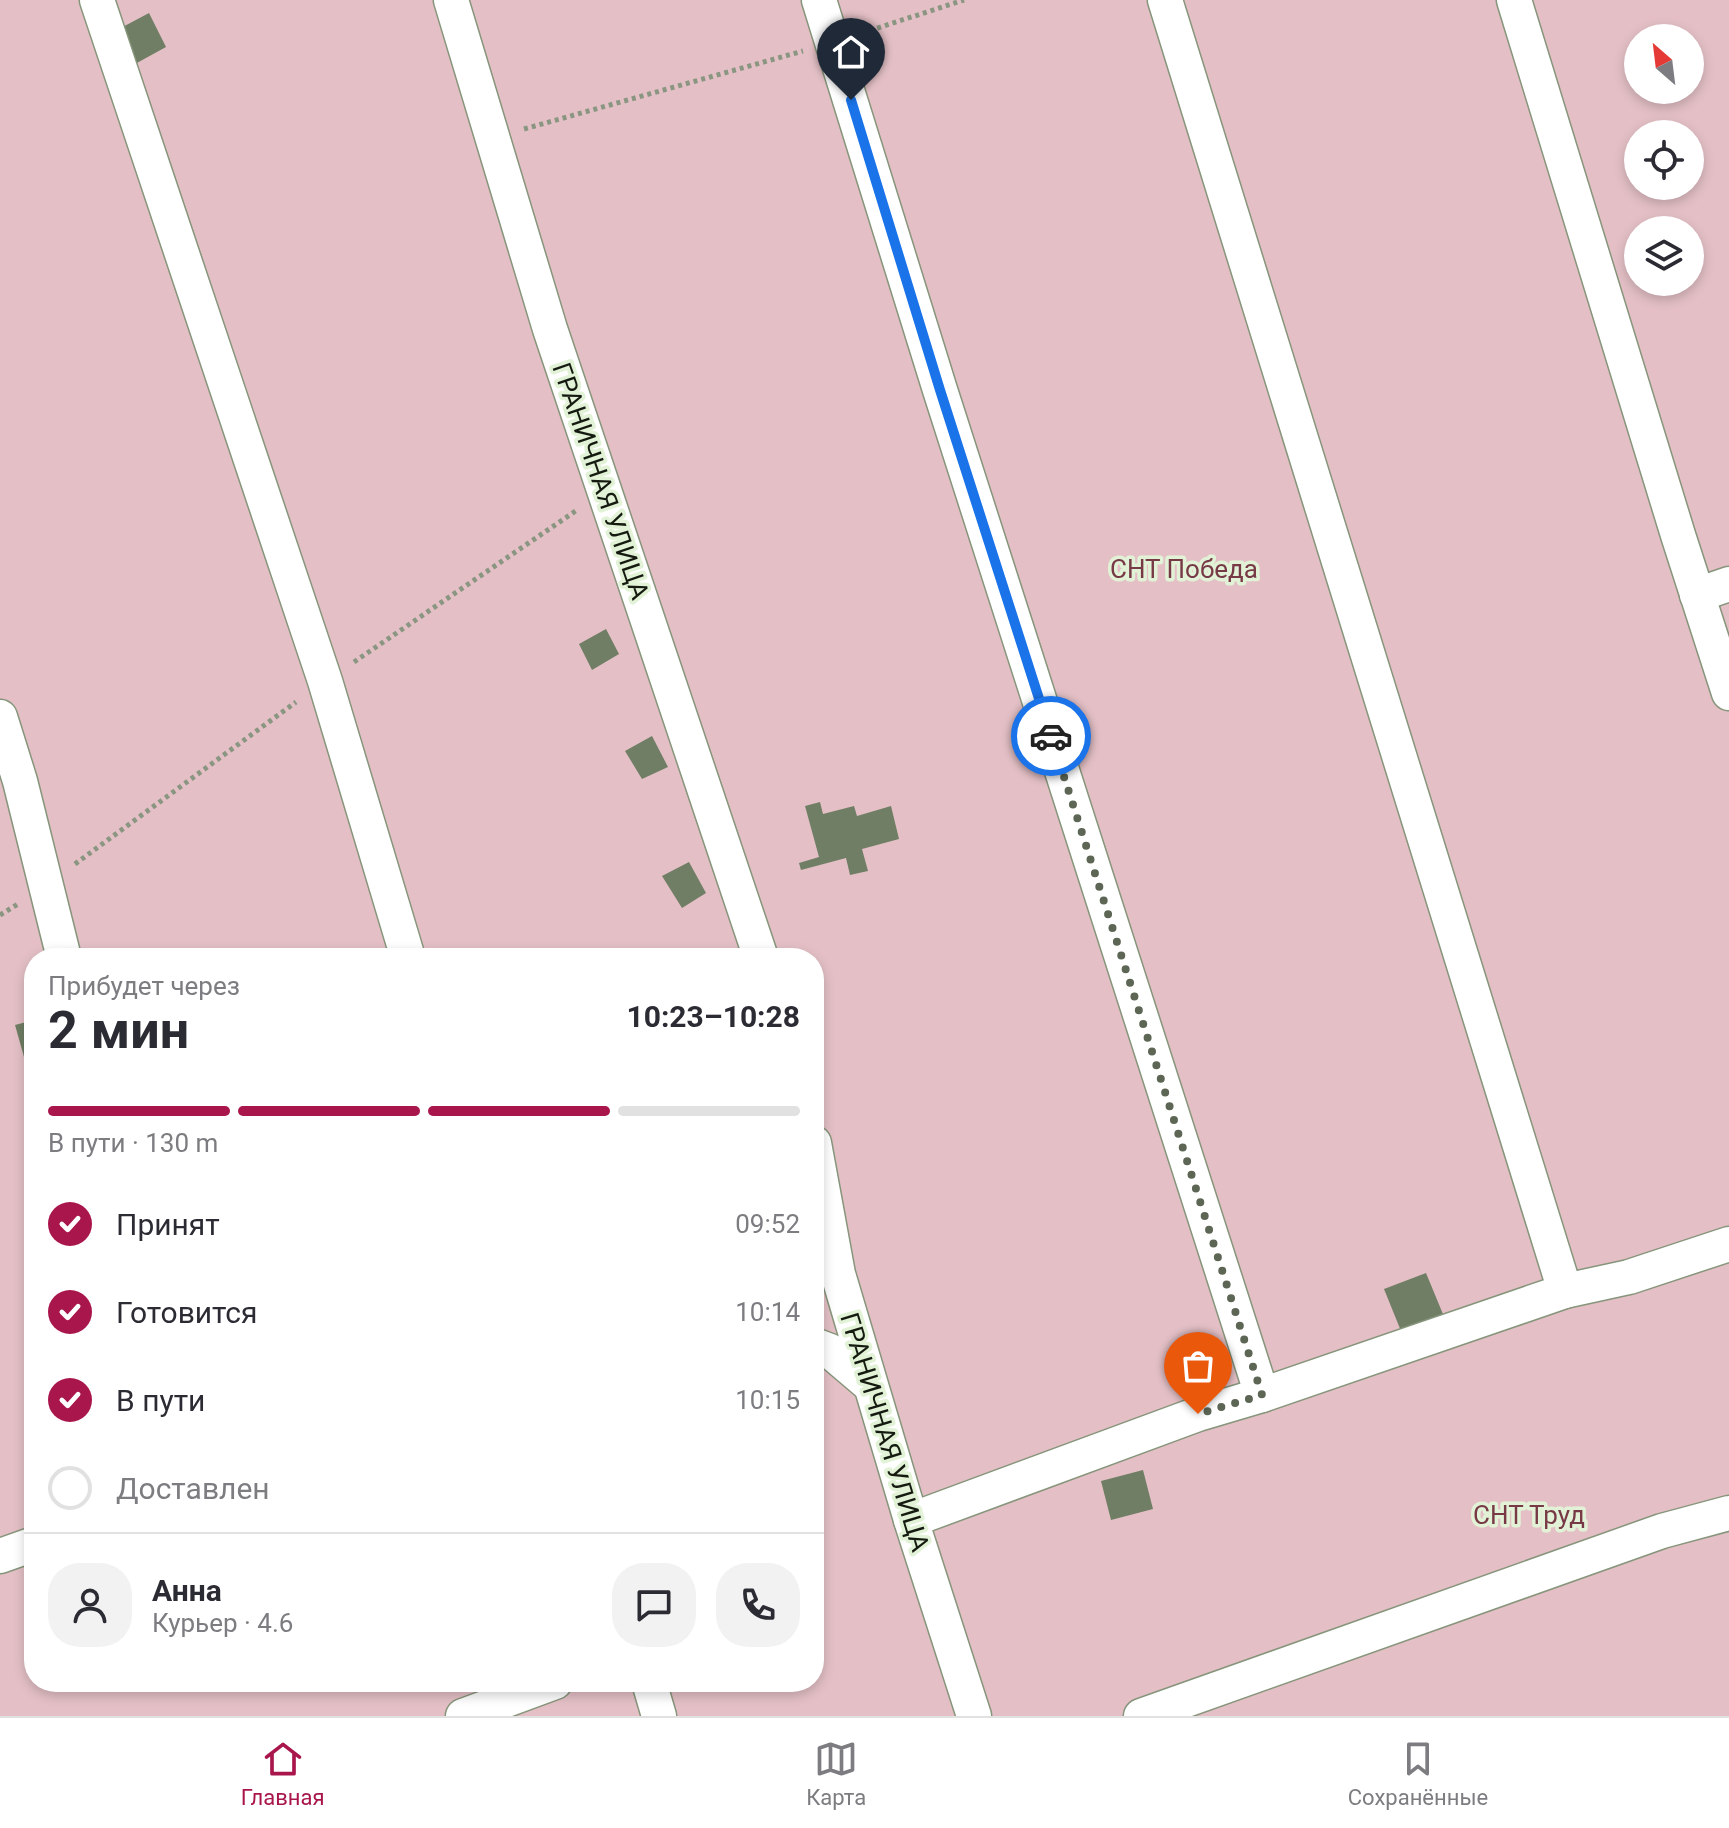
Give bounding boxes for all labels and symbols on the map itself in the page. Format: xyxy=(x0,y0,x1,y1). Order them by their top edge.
pin xyxy=(817,18,885,100)
north arrow xyxy=(1624,24,1704,104)
street label: ГРАНИЧНАЯ УЛИЦА xyxy=(546,359,656,603)
park label: СНТ Победа xyxy=(1110,554,1258,584)
courier xyxy=(1011,696,1091,776)
street label: ГРАНИЧНАЯ УЛИЦА xyxy=(834,1309,936,1555)
pin xyxy=(1164,1332,1232,1414)
park label: СНТ Труд xyxy=(1473,1500,1585,1530)

